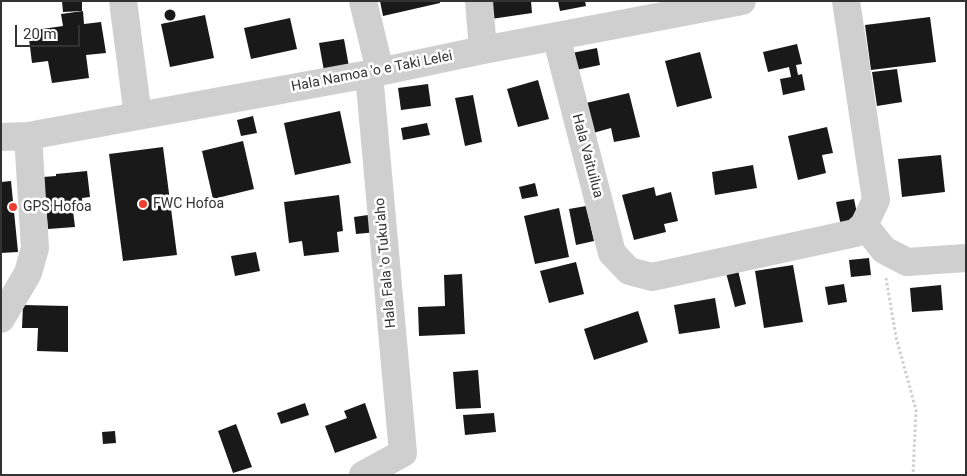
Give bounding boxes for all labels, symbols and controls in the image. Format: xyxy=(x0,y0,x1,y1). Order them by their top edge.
scale bar xyxy=(18,15,82,47)
text: 20 m xyxy=(23,25,57,43)
street label: Hala Namoa 'o e Taki Lelei xyxy=(290,48,454,96)
street label: Hala Vaituilua xyxy=(568,112,606,200)
place label: FWC Hofoa xyxy=(153,196,224,212)
street label: Hala Fala 'o Tuku'aho xyxy=(372,197,400,329)
marker: FWC Hofoa xyxy=(137,198,149,210)
place label: GPS Hofoa xyxy=(23,199,92,215)
marker: GPS Hofoa xyxy=(7,201,19,213)

